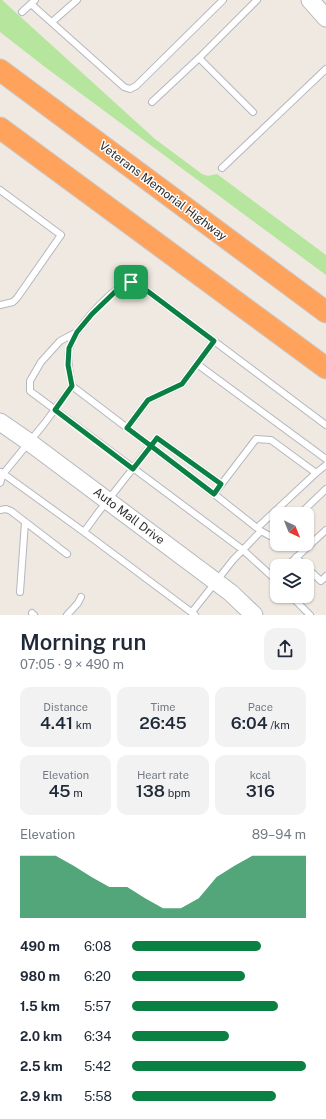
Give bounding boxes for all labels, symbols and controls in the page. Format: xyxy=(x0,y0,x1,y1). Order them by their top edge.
street label: Veterans Memorial Highway xyxy=(96,138,230,244)
pin xyxy=(114,265,148,299)
icon: arrive xyxy=(120,271,142,293)
street label: Auto Mall Drive xyxy=(91,485,167,547)
north arrow xyxy=(270,507,314,551)
map controls xyxy=(270,507,314,603)
button: layers xyxy=(270,559,314,603)
button: share xyxy=(264,628,306,670)
text: Morning run xyxy=(20,629,146,655)
text: 07:05 · 9 × 490 m xyxy=(20,657,124,672)
text: Distance xyxy=(43,701,88,713)
text: Time xyxy=(150,701,176,713)
text: Pace xyxy=(248,701,273,713)
text: 4.41 xyxy=(40,713,73,733)
text: 26:45 xyxy=(139,713,187,733)
text: 6:04 xyxy=(231,713,268,733)
text: km xyxy=(73,719,91,731)
text: /km xyxy=(268,719,290,731)
text: Elevation xyxy=(42,769,89,781)
text: Heart rate xyxy=(137,769,189,781)
text: kcal xyxy=(250,769,271,781)
text: 45 xyxy=(49,781,71,801)
text: 138 xyxy=(136,781,165,801)
text: 316 xyxy=(246,781,275,801)
text: m xyxy=(71,787,83,799)
text: bpm xyxy=(165,787,190,799)
text: Elevation xyxy=(20,827,75,842)
text: 89–94 m xyxy=(252,827,306,842)
text: 490 m xyxy=(20,939,60,954)
text: 6:08 xyxy=(84,939,111,954)
text: 980 m xyxy=(20,969,60,984)
text: 6:20 xyxy=(84,969,111,984)
text: 1.5 km xyxy=(20,999,60,1014)
text: 5:57 xyxy=(84,999,111,1014)
text: 2.0 km xyxy=(20,1029,62,1044)
text: 6:34 xyxy=(84,1029,111,1044)
text: 2.5 km xyxy=(20,1059,63,1074)
text: 5:42 xyxy=(84,1059,111,1074)
text: 2.9 km xyxy=(20,1089,62,1104)
text: 5:58 xyxy=(84,1089,112,1104)

